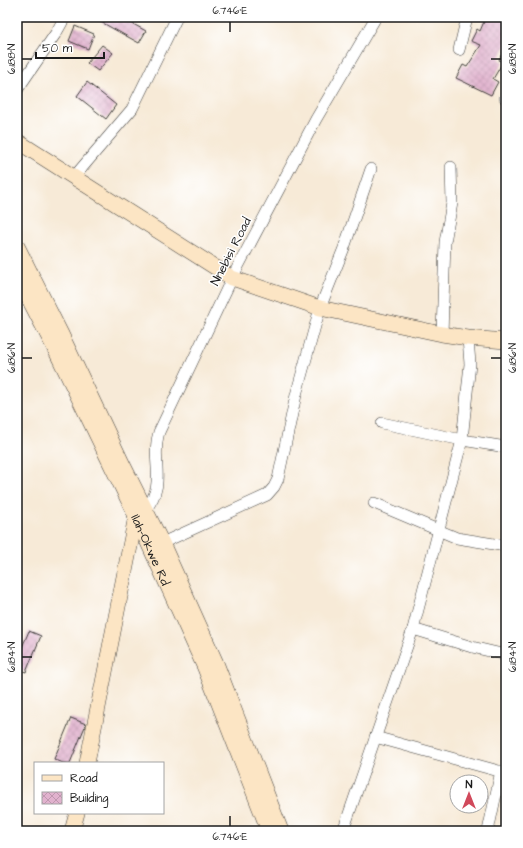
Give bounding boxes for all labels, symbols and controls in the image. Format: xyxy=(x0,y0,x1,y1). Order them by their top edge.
text: 6.746°E xyxy=(212,4,248,18)
scale bar xyxy=(36,34,104,60)
text: 50 m xyxy=(42,40,73,57)
text: 6.188°N xyxy=(5,44,19,74)
text: 6.188°N xyxy=(506,44,520,74)
street label: Nnebisi Road xyxy=(206,214,256,289)
text: 6.186°N xyxy=(5,343,19,373)
text: 6.186°N xyxy=(506,343,520,373)
street label: Ilah-Okwe Rd xyxy=(126,511,175,589)
text: 6.184°N xyxy=(5,642,19,672)
text: 6.184°N xyxy=(506,642,520,672)
legend xyxy=(34,762,164,814)
text: Road xyxy=(70,770,98,787)
north arrow xyxy=(449,774,489,814)
text: N xyxy=(466,777,473,792)
text: Building xyxy=(70,790,108,808)
text: 6.746°E xyxy=(212,830,248,844)

